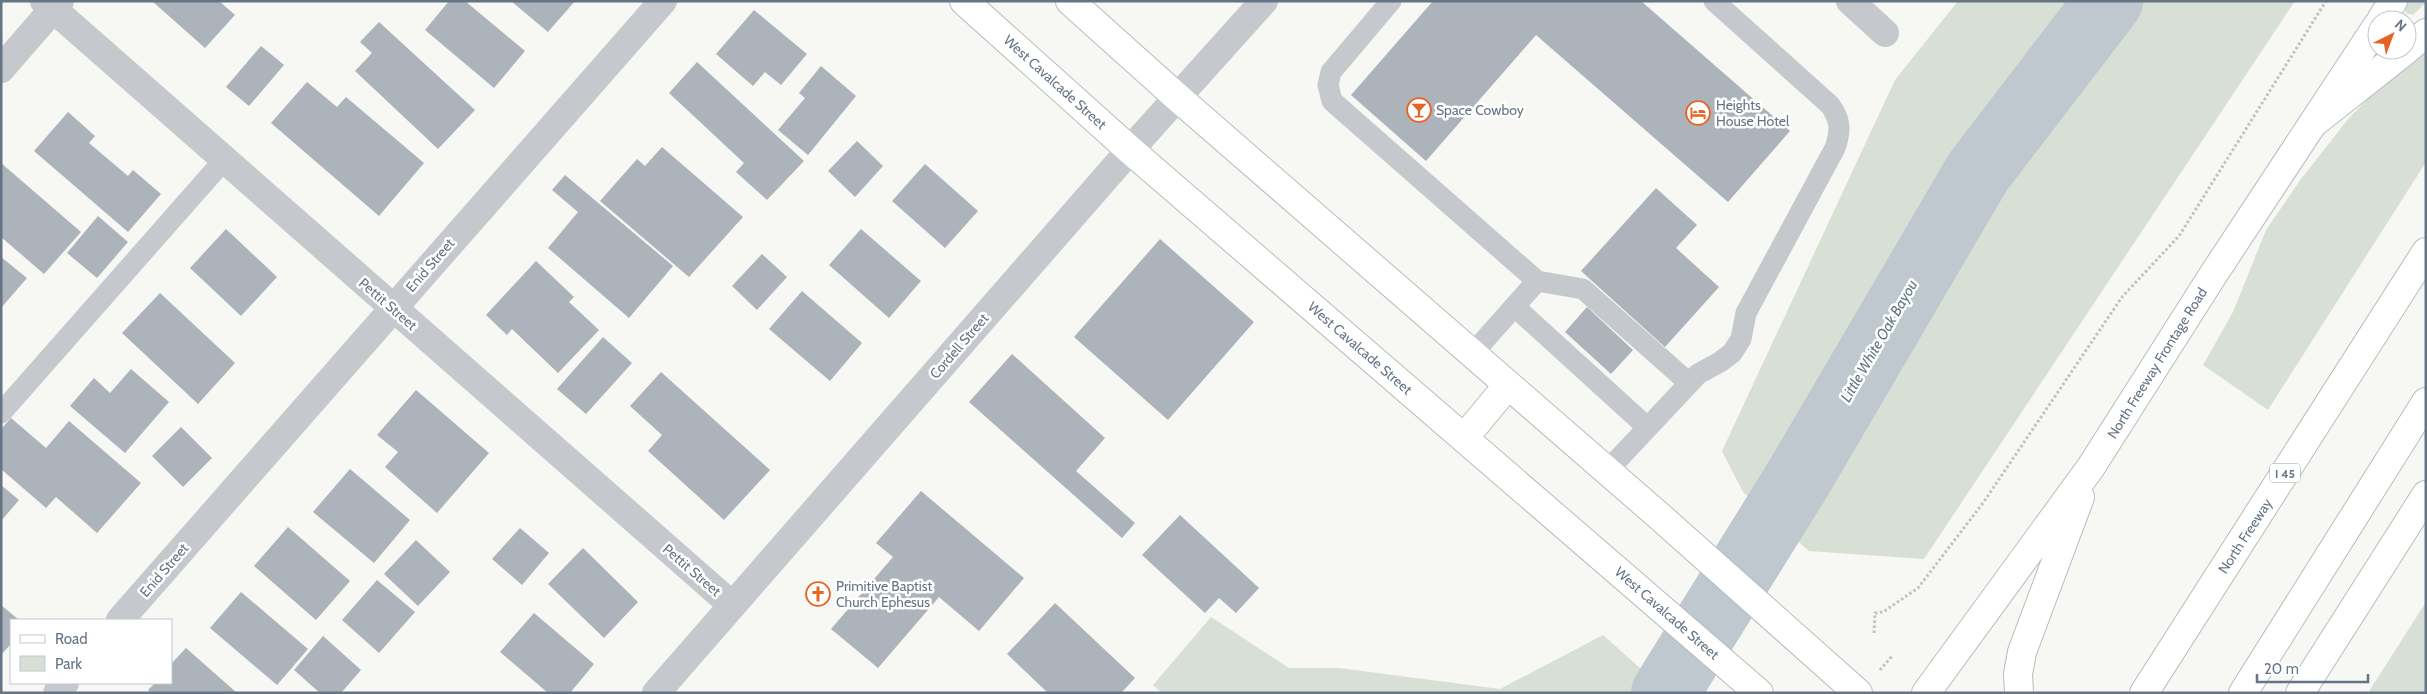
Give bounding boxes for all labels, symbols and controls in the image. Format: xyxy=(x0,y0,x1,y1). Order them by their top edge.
north arrow xyxy=(2367,10,2417,60)
text: N xyxy=(2391,15,2410,35)
street label: West Cavalcade Street xyxy=(1000,31,1110,133)
place label: Heights House Hotel xyxy=(1716,96,1790,130)
bar icon: Space Cowboy xyxy=(1406,97,1432,123)
hotel icon: Heights House Hotel xyxy=(1685,100,1711,126)
place label: Space Cowboy xyxy=(1436,101,1524,119)
street label: Enid Street xyxy=(402,234,458,296)
street label: Pettit Street xyxy=(355,274,421,334)
water label: Little White Oak Bayou xyxy=(1837,277,1921,405)
street label: North Freeway Frontage Road xyxy=(2103,284,2211,442)
street label: West Cavalcade Street xyxy=(1304,298,1416,398)
street label: Cordell Street xyxy=(926,309,993,382)
road number: I 45 xyxy=(2270,463,2300,482)
street label: North Freeway xyxy=(2214,495,2276,577)
street label: Enid Street xyxy=(136,539,192,601)
street label: Pettit Street xyxy=(659,540,725,600)
street label: West Cavalcade Street xyxy=(1611,563,1723,663)
place label: Primitive Baptist Church Ephesus xyxy=(836,577,933,611)
church icon: Primitive Baptist Church Ephesus xyxy=(805,581,831,607)
legend xyxy=(10,619,172,684)
text: Road xyxy=(55,630,88,648)
scale bar xyxy=(2257,652,2368,684)
text: Park xyxy=(55,655,82,673)
text: 20 m xyxy=(2264,660,2299,678)

